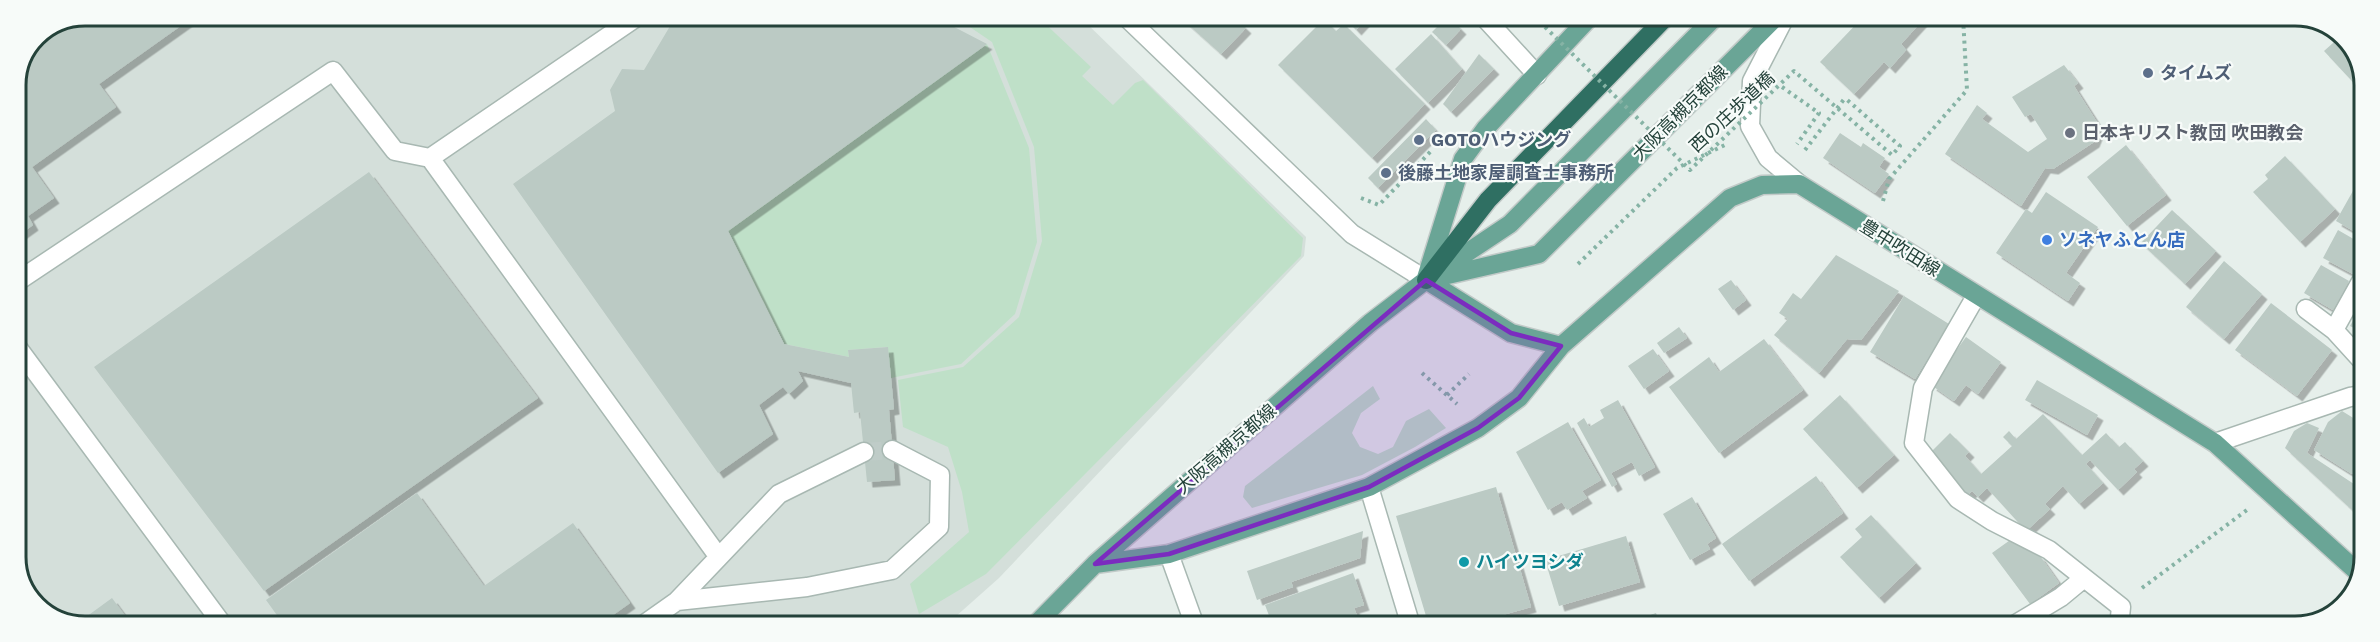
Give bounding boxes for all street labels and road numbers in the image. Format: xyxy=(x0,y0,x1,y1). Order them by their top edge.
street label: 大阪高槻京都線 xyxy=(1628,61,1732,165)
street label: 西の庄歩道橋 xyxy=(1685,67,1778,156)
street label: 豊中吹田線 xyxy=(1857,215,1944,280)
street label: 大阪高槻京都線 xyxy=(1171,399,1280,498)

